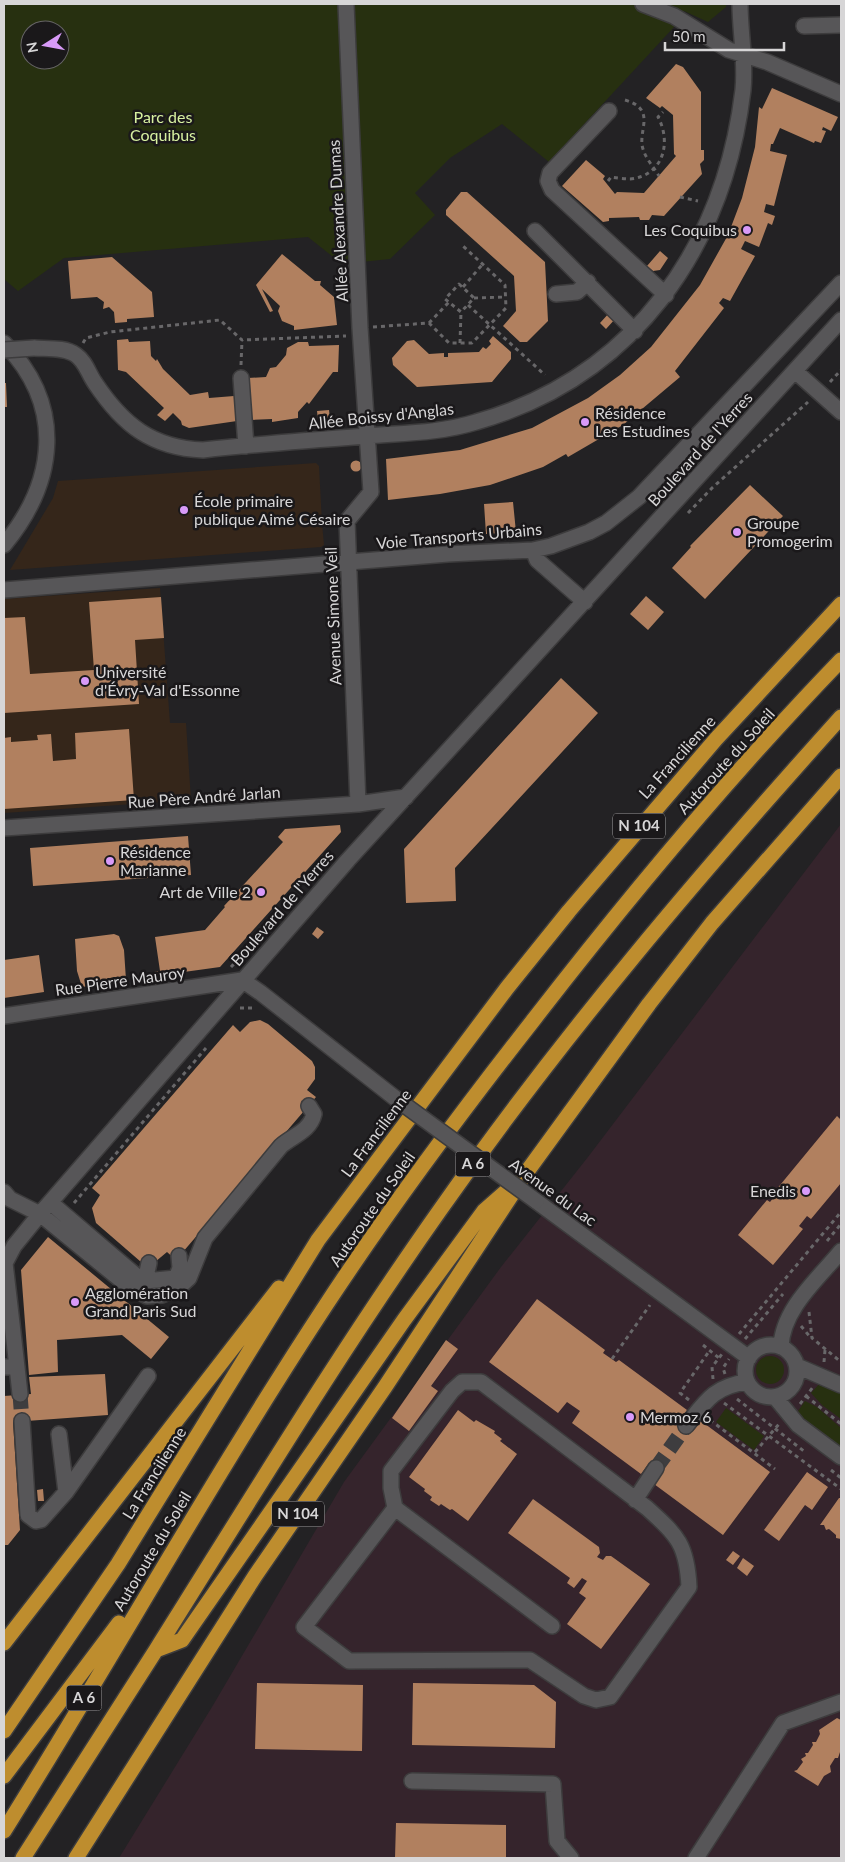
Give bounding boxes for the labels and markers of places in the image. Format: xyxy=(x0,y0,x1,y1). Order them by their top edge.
place label: Les Coquibus xyxy=(644,220,737,239)
marker: Les Coquibus xyxy=(741,224,753,236)
place label: Résidence Les Estudines xyxy=(595,403,690,440)
marker: Résidence Les Estudines xyxy=(579,416,591,428)
place label: École primaire publique Aimé Césaire xyxy=(194,491,350,528)
marker: École primaire publique Aimé Césaire xyxy=(178,504,190,516)
place label: Groupe Promogerim xyxy=(747,513,833,550)
marker: Groupe Promogerim xyxy=(731,526,743,538)
place label: Université d'Évry-Val d'Essonne xyxy=(95,662,240,699)
marker: Université d'Évry-Val d'Essonne xyxy=(79,675,91,687)
place label: Résidence Marianne xyxy=(120,842,191,879)
marker: Résidence Marianne xyxy=(104,855,116,867)
place label: Art de Ville 2 xyxy=(160,882,251,901)
marker: Art de Ville 2 xyxy=(255,886,267,898)
place label: Enedis xyxy=(750,1181,796,1200)
marker: Enedis xyxy=(800,1185,812,1197)
place label: Agglomération Grand Paris Sud xyxy=(85,1283,197,1320)
marker: Agglomération Grand Paris Sud xyxy=(69,1296,81,1308)
place label: Mermoz 6 xyxy=(640,1407,712,1426)
marker: Mermoz 6 xyxy=(624,1411,636,1423)

